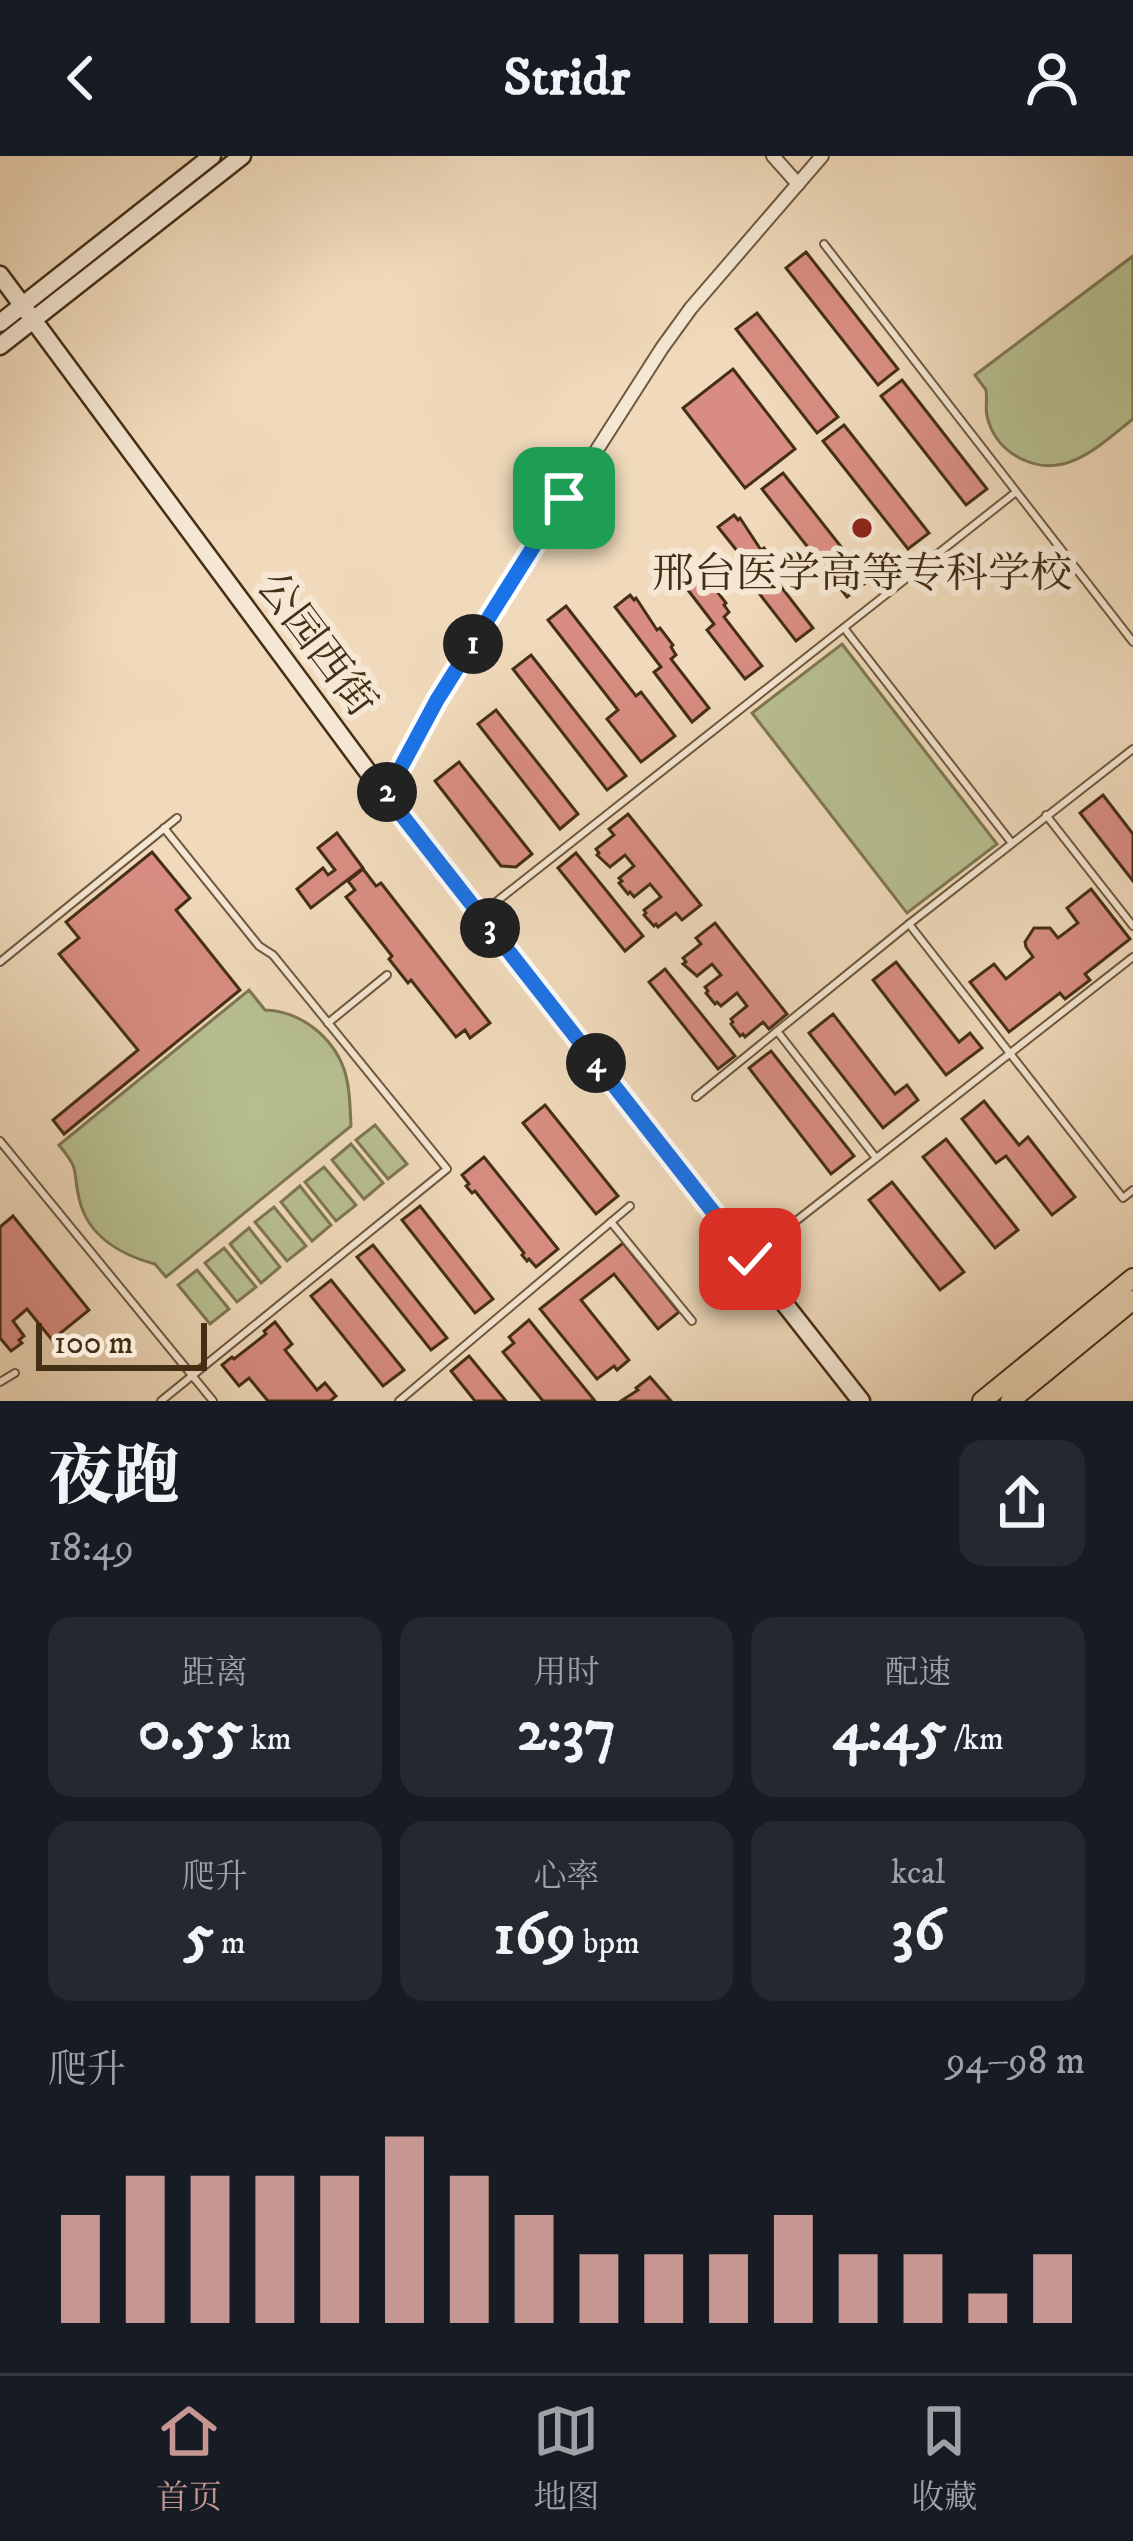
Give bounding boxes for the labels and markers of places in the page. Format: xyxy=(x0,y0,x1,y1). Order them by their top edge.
pin xyxy=(513,447,615,549)
marker: 邢台医学高等专科学校 xyxy=(849,515,875,541)
place label: 邢台医学高等专科学校 xyxy=(652,549,1072,601)
pin: 1 xyxy=(443,614,503,674)
pin: 2 xyxy=(357,762,417,822)
pin: 3 xyxy=(460,898,520,958)
pin: 4 xyxy=(566,1033,626,1093)
pin xyxy=(699,1208,801,1310)

